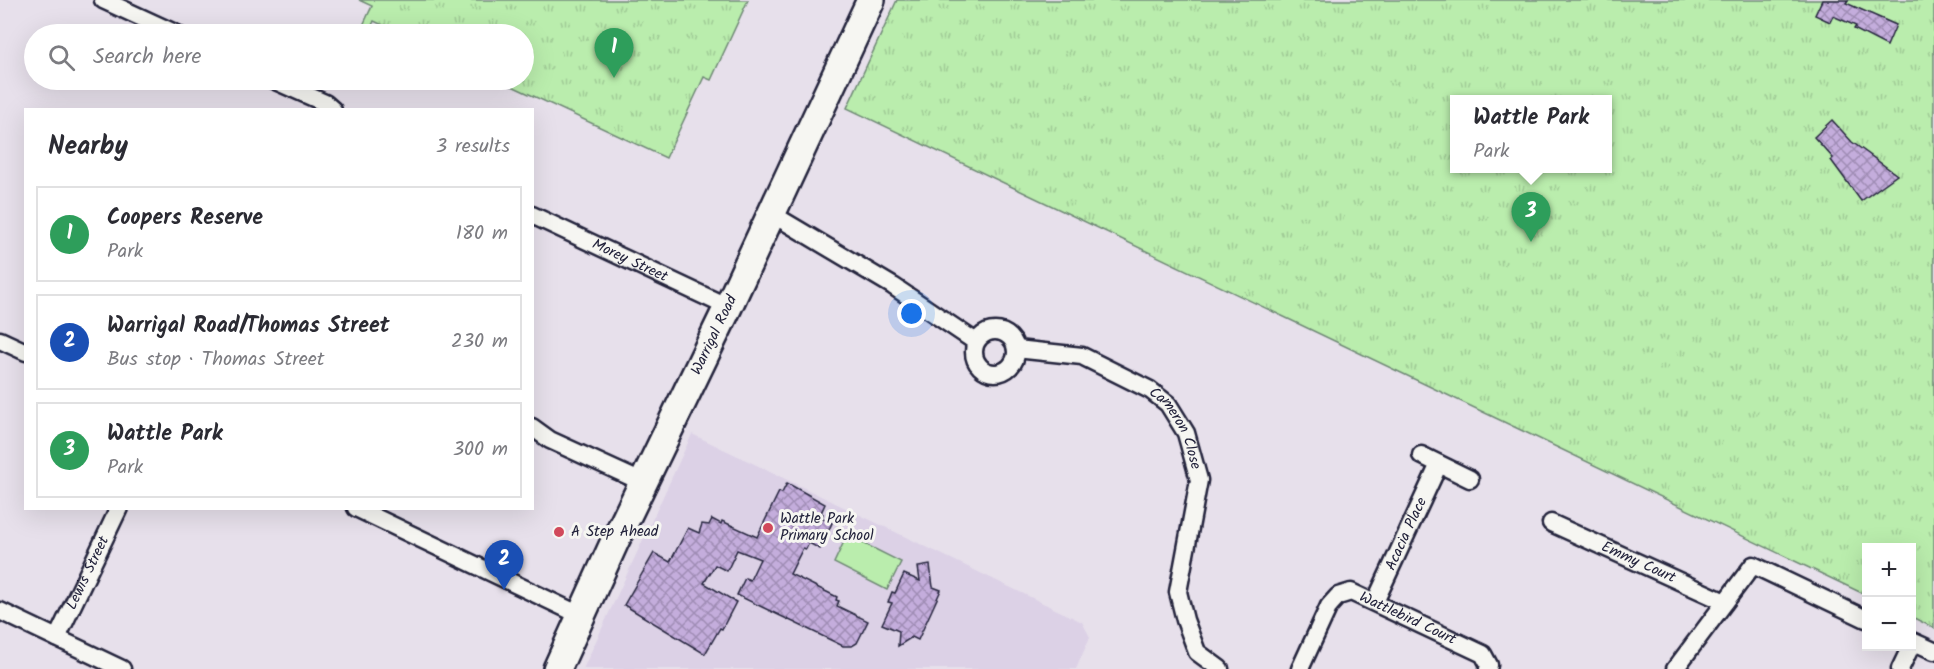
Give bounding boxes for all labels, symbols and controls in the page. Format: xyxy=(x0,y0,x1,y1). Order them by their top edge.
search box xyxy=(24,24,534,90)
pin: 1 xyxy=(594,28,634,78)
text: Search here xyxy=(93,40,201,75)
icon: search xyxy=(45,41,78,74)
popup xyxy=(1450,95,1612,173)
text: Wattle Park xyxy=(1473,101,1589,136)
text: Nearby xyxy=(48,126,128,168)
text: 3 results xyxy=(436,131,510,163)
text: Park xyxy=(1473,136,1509,168)
pin: 3 xyxy=(1512,192,1550,242)
text: Coopers Reserve xyxy=(107,201,263,236)
text: 1 xyxy=(66,218,73,250)
text: 180 m xyxy=(456,218,508,250)
street label: Morey Street xyxy=(588,233,672,289)
text: Park xyxy=(107,236,143,268)
street label: Warrigal Road xyxy=(685,291,744,379)
your location xyxy=(897,299,926,328)
text: Warrigal Road/Thomas Street xyxy=(107,309,390,344)
text: 2 xyxy=(64,326,75,358)
text: 230 m xyxy=(451,326,508,358)
text: Bus stop · Thomas Street xyxy=(107,344,325,376)
street label: Cameron Close xyxy=(1143,381,1208,472)
text: Wattle Park xyxy=(107,417,223,452)
text: 3 xyxy=(64,434,75,466)
text: 300 m xyxy=(453,434,508,466)
text: Park xyxy=(107,452,143,484)
street label: Acacia Place xyxy=(1379,493,1434,575)
place label: Wattle Park Primary School xyxy=(780,507,874,548)
place label: A Step Ahead xyxy=(571,520,659,544)
marker: Wattle Park Primary School xyxy=(761,521,775,535)
marker: A Step Ahead xyxy=(552,525,566,539)
street label: Lewis Street xyxy=(60,532,116,614)
street label: Emmy Court xyxy=(1597,535,1680,590)
pin: 2 xyxy=(484,540,524,590)
map controls xyxy=(1862,543,1916,651)
button: + xyxy=(1862,543,1916,597)
street label: Wattlebird Court xyxy=(1355,586,1460,652)
button: − xyxy=(1862,597,1916,651)

